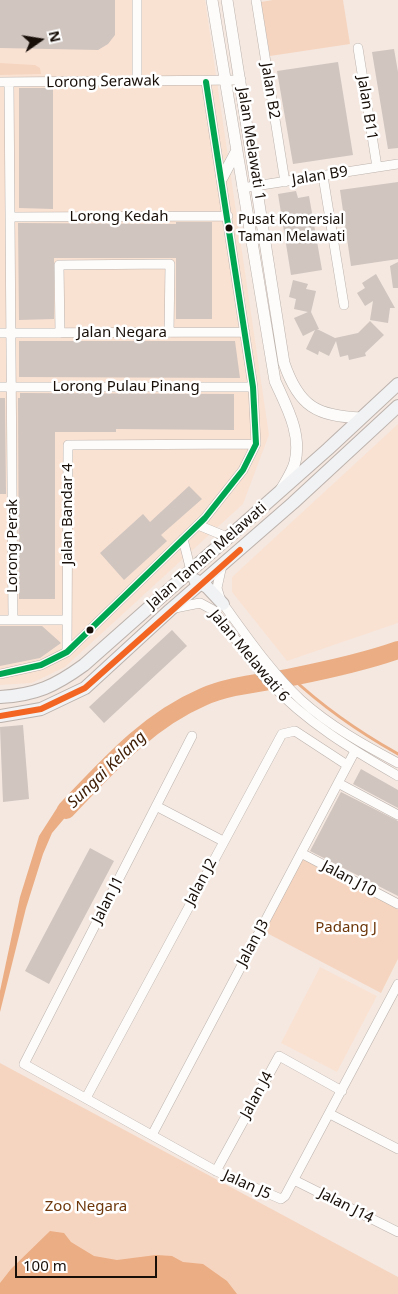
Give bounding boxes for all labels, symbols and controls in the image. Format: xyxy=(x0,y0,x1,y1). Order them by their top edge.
north arrow xyxy=(15,15,65,65)
text: N xyxy=(45,29,66,44)
street label: Jalan B2 xyxy=(257,62,283,120)
street label: Lorong Serawak xyxy=(46,72,160,92)
street label: Jalan B11 xyxy=(353,75,381,141)
street label: Jalan Melawati 1 xyxy=(233,86,269,202)
street label: Jalan B9 xyxy=(291,163,349,189)
street label: Lorong Kedah xyxy=(70,208,168,226)
place label: Pusat Komersial Taman Melawati xyxy=(238,212,345,244)
marker: Pusat Komersial Taman Melawati xyxy=(224,223,234,233)
street label: Jalan Negara xyxy=(77,324,167,342)
street label: Lorong Pulau Pinang xyxy=(52,378,200,396)
street label: Jalan Bandar 4 xyxy=(59,463,77,565)
street label: Lorong Perak xyxy=(4,499,22,593)
street label: Jalan Taman Melawati xyxy=(143,499,271,613)
street label: Jalan Melawati 6 xyxy=(205,606,293,706)
unlabelled marker xyxy=(85,625,95,635)
water label: Sungai Kelang xyxy=(64,728,150,812)
street label: Jalan J2 xyxy=(181,855,221,909)
street label: Jalan J10 xyxy=(319,857,379,901)
street label: Jalan J1 xyxy=(88,873,128,927)
street label: Jalan J3 xyxy=(233,916,273,970)
park label: Padang J xyxy=(315,919,377,937)
street label: Jalan J4 xyxy=(237,1068,277,1122)
street label: Jalan J5 xyxy=(220,1166,274,1204)
street label: Jalan J14 xyxy=(316,1185,376,1227)
park label: Zoo Negara xyxy=(45,1198,127,1216)
scale bar xyxy=(18,1246,160,1278)
text: 100 m xyxy=(23,1255,67,1275)

